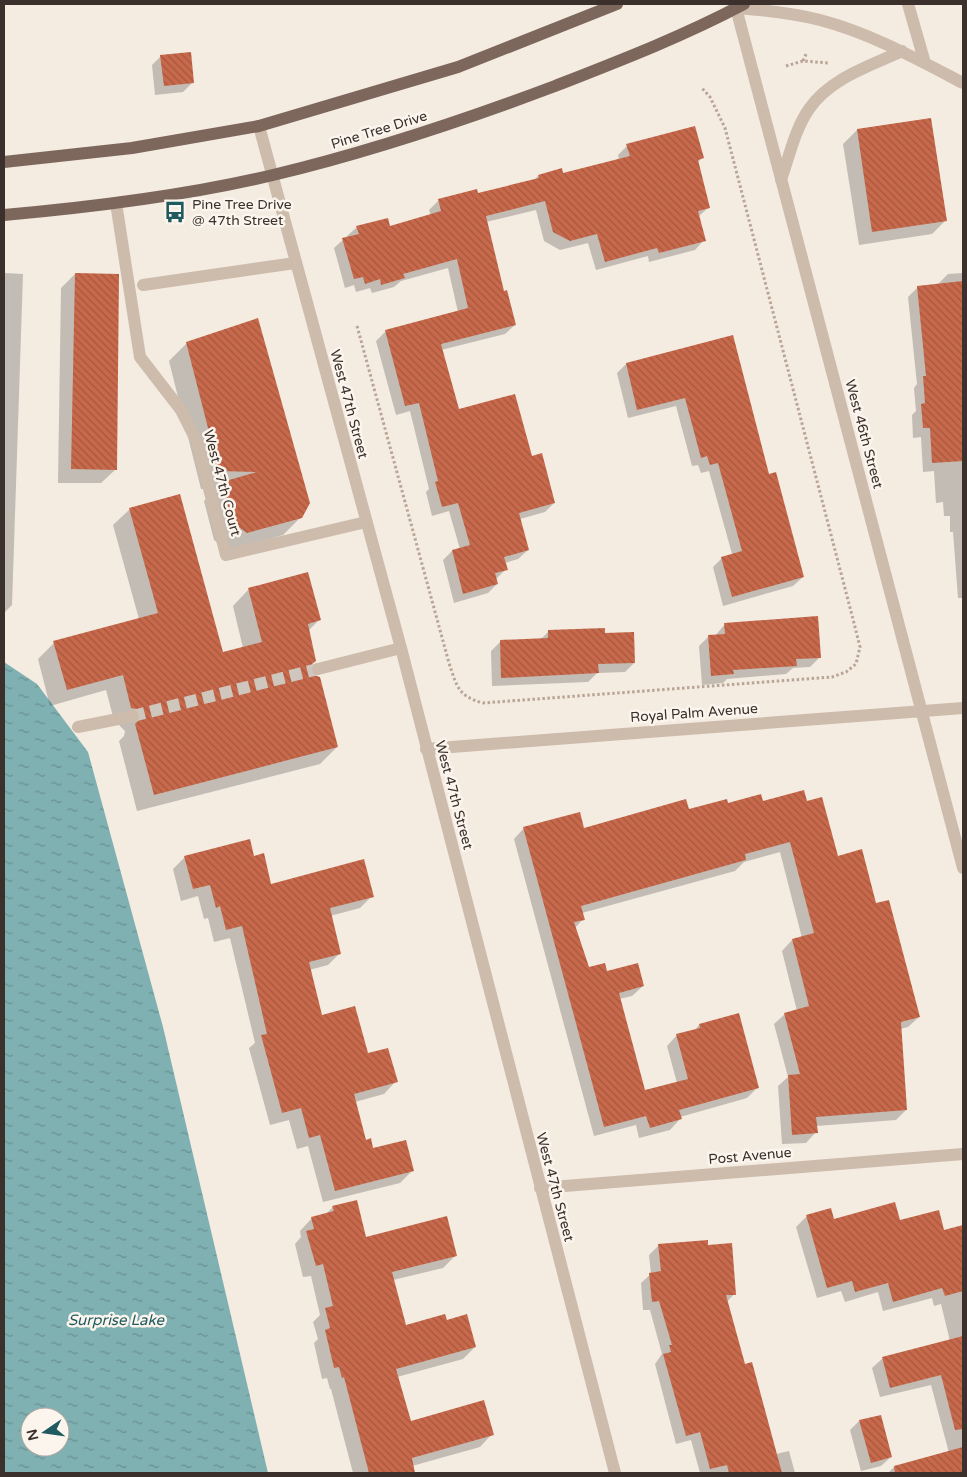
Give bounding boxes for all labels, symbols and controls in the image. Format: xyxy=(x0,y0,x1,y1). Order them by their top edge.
street label: Pine Tree Drive xyxy=(329,107,429,153)
place label: Pine Tree Drive @ 47th Street xyxy=(192,196,292,229)
bus stop icon: Pine Tree Drive @ 47th Street xyxy=(162,199,188,225)
street label: West 47th Street xyxy=(326,348,372,461)
street label: West 46th Street xyxy=(841,378,887,491)
street label: West 47th Court xyxy=(200,428,245,539)
street label: Royal Palm Avenue xyxy=(630,700,758,726)
street label: West 47th Street xyxy=(431,739,477,852)
street label: West 47th Street xyxy=(532,1131,578,1244)
street label: Post Avenue xyxy=(708,1144,792,1168)
water label: Surprise Lake xyxy=(68,1311,166,1329)
north arrow xyxy=(20,1407,70,1457)
text: N xyxy=(23,1427,42,1442)

